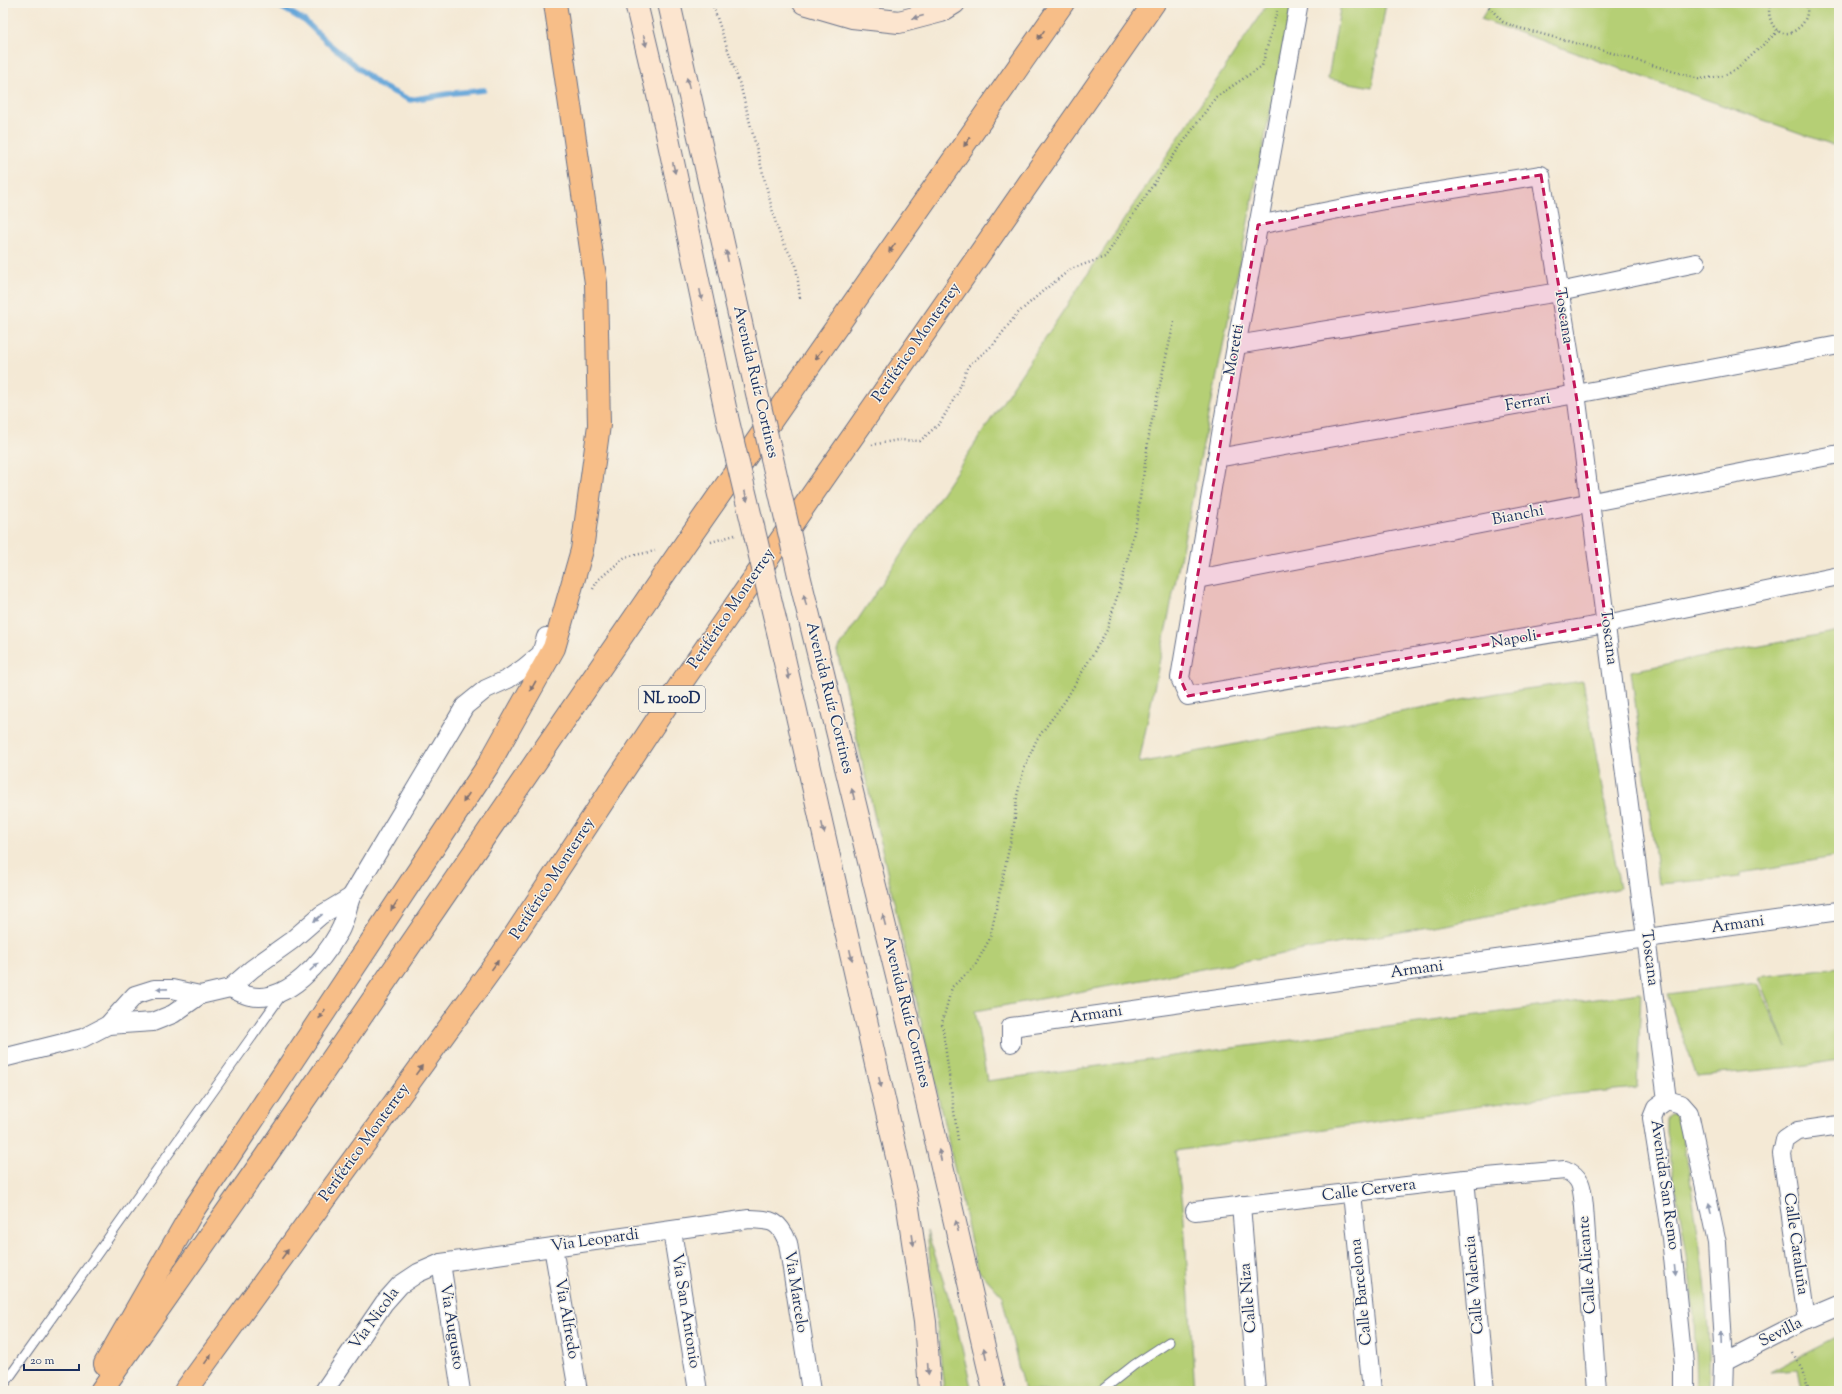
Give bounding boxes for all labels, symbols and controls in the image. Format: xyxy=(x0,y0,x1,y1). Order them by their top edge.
one-way arrow xyxy=(912,14,924,20)
one-way arrow xyxy=(1037,30,1045,40)
one-way arrow xyxy=(643,35,649,47)
one-way arrow xyxy=(684,77,690,89)
one-way arrow xyxy=(963,136,971,147)
one-way arrow xyxy=(671,161,677,174)
one-way arrow xyxy=(888,243,896,253)
one-way arrow xyxy=(723,250,729,263)
street label: Periférico Monterrey xyxy=(867,278,967,408)
street label: Toscana xyxy=(1547,286,1579,346)
one-way arrow xyxy=(698,289,704,301)
street label: Avenida Ruíz Cortines xyxy=(726,304,784,460)
street label: Moretti xyxy=(1219,322,1251,378)
one-way arrow xyxy=(814,349,822,360)
street label: Ferrari xyxy=(1503,388,1553,418)
one-way arrow xyxy=(743,490,749,502)
street label: Bianchi xyxy=(1490,500,1546,532)
street label: Periférico Monterrey xyxy=(683,544,781,674)
one-way arrow xyxy=(802,593,808,606)
street label: Toscana xyxy=(1593,608,1623,667)
street label: Avenida Ruíz Cortines xyxy=(799,620,859,776)
street label: Napoli xyxy=(1489,625,1539,655)
one-way arrow xyxy=(785,668,791,680)
one-way arrow xyxy=(529,680,536,692)
road number: NL 100D xyxy=(639,686,705,712)
one-way arrow xyxy=(849,788,855,800)
one-way arrow xyxy=(462,793,470,803)
street label: Periférico Monterrey xyxy=(505,813,601,945)
one-way arrow xyxy=(820,822,826,834)
one-way arrow xyxy=(390,901,398,911)
street label: Armani xyxy=(1710,910,1766,940)
one-way arrow xyxy=(313,913,324,922)
one-way arrow xyxy=(880,914,886,926)
street label: Toscana xyxy=(1634,929,1664,988)
street label: Avenida Ruíz Cortines xyxy=(876,934,936,1090)
one-way arrow xyxy=(849,949,855,961)
street label: Armani xyxy=(1389,955,1445,985)
one-way arrow xyxy=(491,960,499,970)
one-way arrow xyxy=(309,962,319,972)
one-way arrow xyxy=(155,986,168,992)
street label: Armani xyxy=(1068,1000,1124,1030)
one-way arrow xyxy=(318,1009,326,1020)
one-way arrow xyxy=(415,1065,423,1075)
one-way arrow xyxy=(878,1075,884,1088)
street label: Periférico Monterrey xyxy=(314,1079,416,1207)
street label: Avenida San Remo xyxy=(1643,1118,1685,1252)
one-way arrow xyxy=(937,1149,943,1162)
street label: Calle Cervera xyxy=(1321,1174,1418,1208)
street label: Calle Cataluña xyxy=(1776,1192,1814,1297)
one-way arrow xyxy=(1706,1203,1712,1215)
street label: Calle Alicante xyxy=(1573,1215,1603,1315)
one-way arrow xyxy=(953,1220,959,1232)
street label: Via Leopardi xyxy=(550,1223,641,1259)
one-way arrow xyxy=(910,1234,916,1246)
street label: Calle Valencia xyxy=(1459,1234,1491,1335)
street label: Calle Barcelona xyxy=(1345,1237,1379,1347)
one-way arrow xyxy=(280,1249,289,1260)
street label: Via Marcelo xyxy=(777,1249,813,1335)
street label: Via San Antonio xyxy=(665,1252,705,1370)
street label: Calle Niza xyxy=(1234,1261,1264,1334)
one-way arrow xyxy=(1671,1264,1678,1277)
street label: Via Alfredo xyxy=(548,1277,584,1361)
street label: Via Augusto xyxy=(433,1282,469,1372)
street label: Via Nicola xyxy=(344,1283,406,1355)
street label: Sevilla xyxy=(1755,1312,1807,1354)
one-way arrow xyxy=(1719,1332,1726,1344)
scale bar xyxy=(24,1346,79,1372)
one-way arrow xyxy=(982,1347,988,1359)
text: 20 m xyxy=(30,1352,55,1370)
one-way arrow xyxy=(204,1354,212,1365)
one-way arrow xyxy=(925,1363,932,1375)

